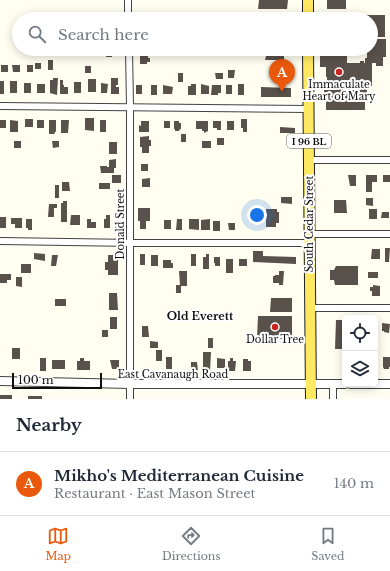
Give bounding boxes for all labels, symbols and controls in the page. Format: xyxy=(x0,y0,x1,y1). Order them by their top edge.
search box xyxy=(12,12,378,56)
icon: search xyxy=(26,23,48,45)
text: Search here xyxy=(58,25,149,44)
pin: A xyxy=(269,59,295,92)
marker: Immaculate Heart of Mary xyxy=(334,67,344,77)
place label: Immaculate Heart of Mary xyxy=(303,78,376,103)
road number: I 96 BL xyxy=(287,134,331,148)
street label: South Cedar Street xyxy=(303,175,316,272)
street label: Donald Street xyxy=(114,188,127,259)
your location xyxy=(247,205,267,225)
district label: Old Everett xyxy=(167,309,234,323)
map controls xyxy=(342,315,378,387)
button: locate xyxy=(342,315,378,351)
marker: Dollar Tree xyxy=(270,322,280,332)
place label: Dollar Tree xyxy=(246,333,304,346)
button: layers xyxy=(342,351,378,387)
street label: East Cavanaugh Road xyxy=(118,368,228,381)
scale bar xyxy=(12,371,102,390)
text: 100 m xyxy=(18,373,54,387)
text: Nearby xyxy=(16,415,82,436)
text: Mikho's Mediterranean Cuisine xyxy=(54,466,304,485)
text: A xyxy=(24,475,34,492)
text: 140 m xyxy=(334,475,374,492)
text: Restaurant · East Mason Street xyxy=(54,485,256,502)
tab: Map xyxy=(45,525,71,563)
tab: Directions xyxy=(162,525,220,563)
tab: Saved xyxy=(311,525,345,563)

